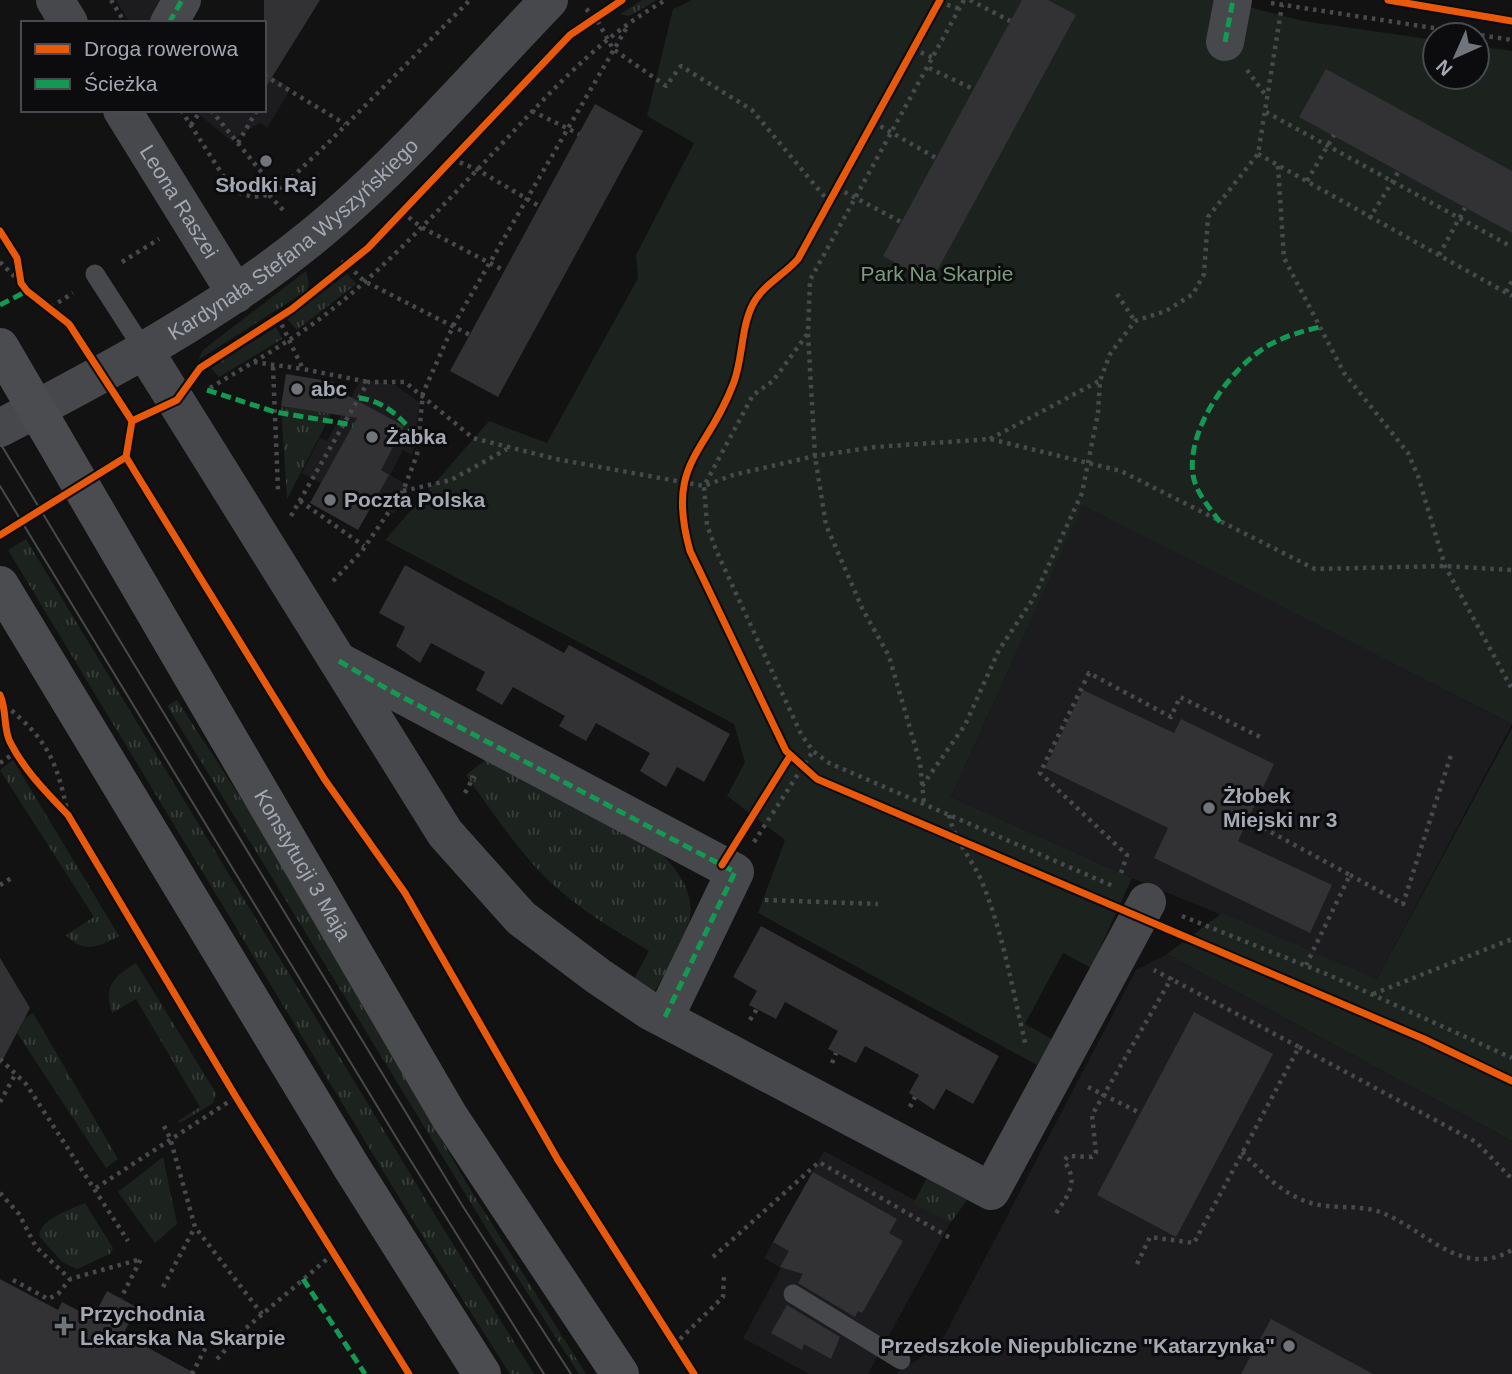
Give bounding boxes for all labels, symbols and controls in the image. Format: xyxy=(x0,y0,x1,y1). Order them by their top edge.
legend xyxy=(21,21,266,112)
north arrow xyxy=(1421,21,1491,91)
text: Droga rowerowa xyxy=(84,37,238,60)
text: N xyxy=(1432,55,1457,80)
text: Ścieżka xyxy=(84,72,158,95)
street label: Kardynała Stefana Wyszyńskiego xyxy=(164,134,423,345)
street label: Leona Raszei xyxy=(136,141,223,262)
marker: Słodki Raj xyxy=(258,153,274,169)
place label: Słodki Raj xyxy=(215,173,317,196)
park label: Park Na Skarpie xyxy=(861,262,1013,285)
place label: abc xyxy=(311,377,348,400)
marker: abc xyxy=(289,381,305,397)
place label: Żabka xyxy=(386,425,447,448)
marker: Żabka xyxy=(364,429,380,445)
place label: Poczta Polska xyxy=(344,488,486,511)
marker: Poczta Polska xyxy=(322,492,338,508)
place label: Żłobek Miejski nr 3 xyxy=(1223,784,1337,831)
street label: Konstytucji 3 Maja xyxy=(250,785,356,945)
marker: Żłobek Miejski nr 3 xyxy=(1201,800,1217,816)
place label: Przychodnia Lekarska Na Skarpie xyxy=(80,1302,285,1349)
marker: Przychodnia Lekarska Na Skarpie xyxy=(54,1316,74,1336)
place label: Przedszkole Niepubliczne "Katarzynka" xyxy=(880,1334,1275,1357)
marker: Przedszkole Niepubliczne "Katarzynka" xyxy=(1281,1338,1297,1354)

